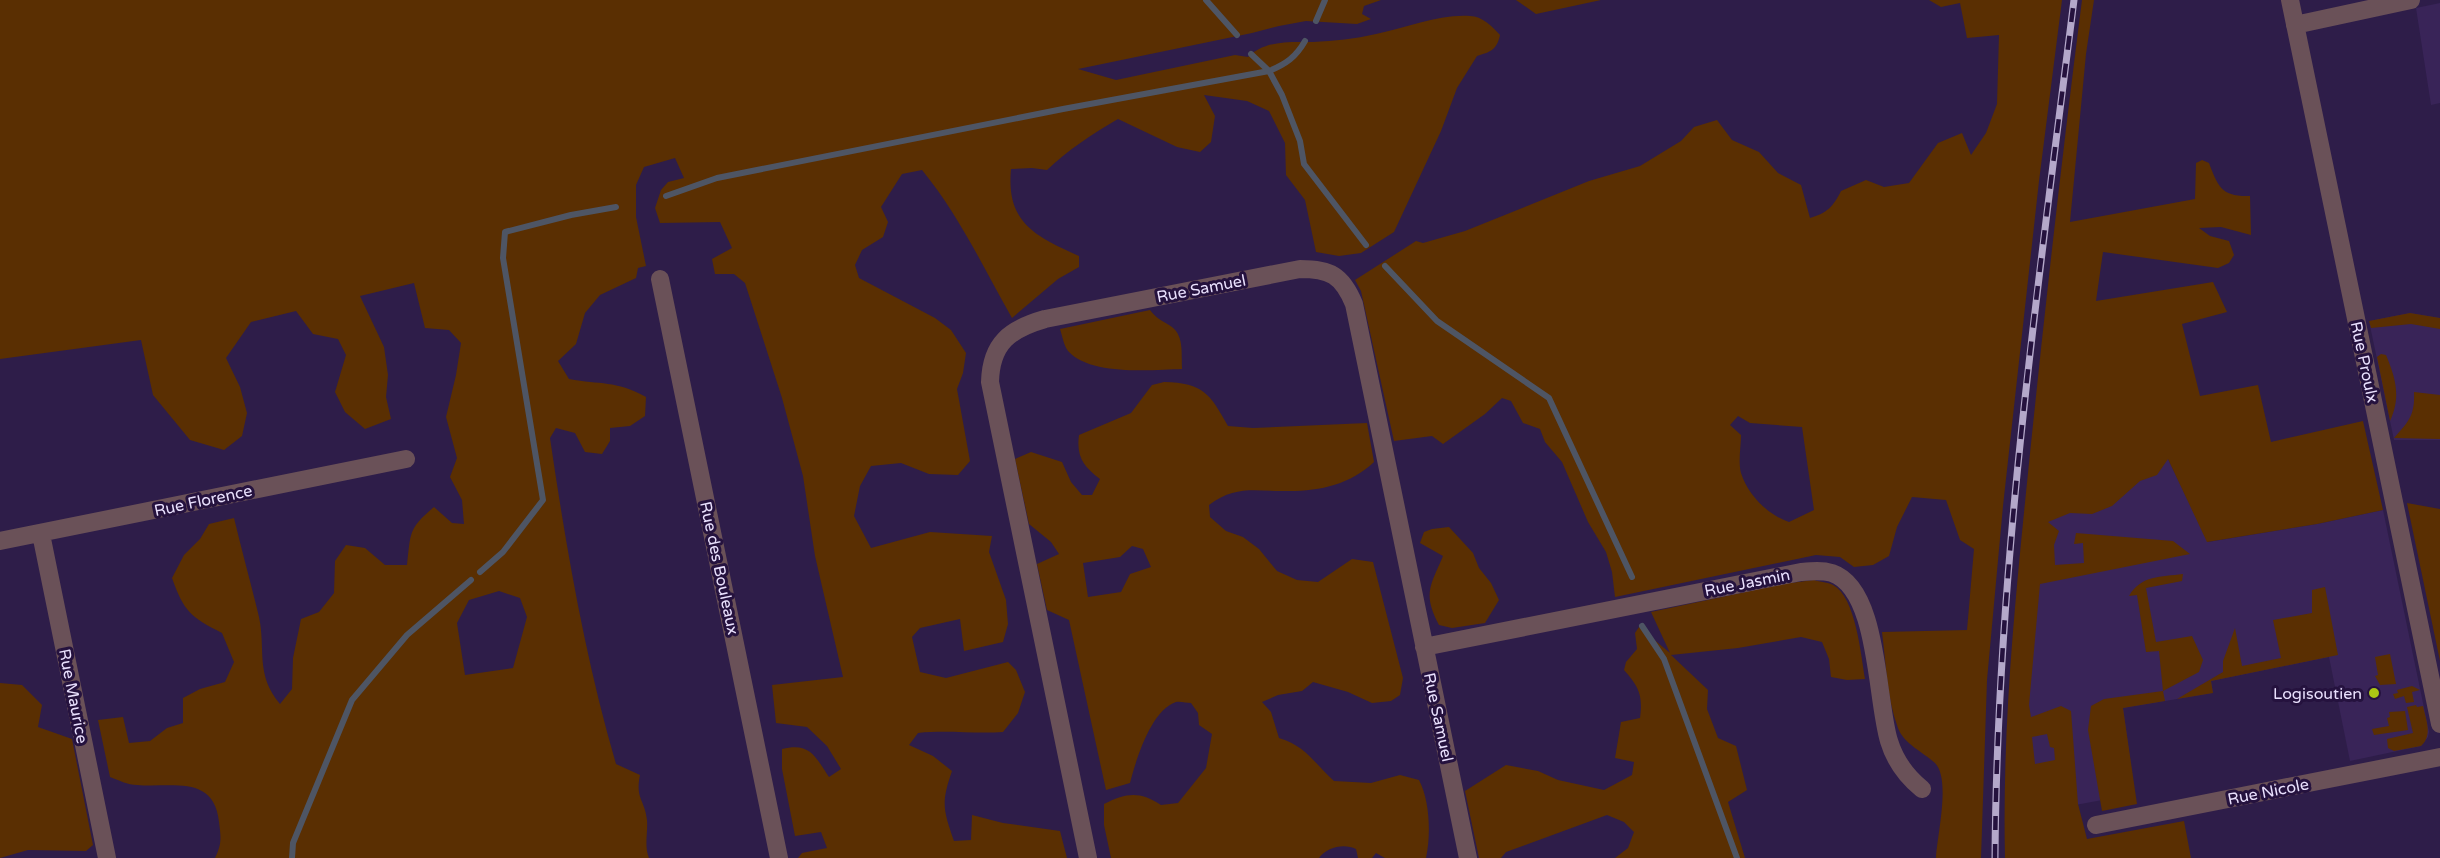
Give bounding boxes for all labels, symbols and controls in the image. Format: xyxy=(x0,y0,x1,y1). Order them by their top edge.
street label: Rue Samuel xyxy=(1155,271,1248,307)
street label: Rue Proulx xyxy=(2346,320,2382,405)
street label: Rue Florence xyxy=(152,481,254,521)
street label: Rue des Bouleaux xyxy=(695,500,743,637)
street label: Rue Jasmin xyxy=(1703,565,1792,601)
street label: Rue Maurice xyxy=(54,647,92,745)
street label: Rue Samuel xyxy=(1419,671,1457,764)
place label: Logisoutien xyxy=(2273,684,2362,704)
marker: Logisoutien xyxy=(2367,686,2381,700)
street label: Rue Nicole xyxy=(2226,774,2310,810)

